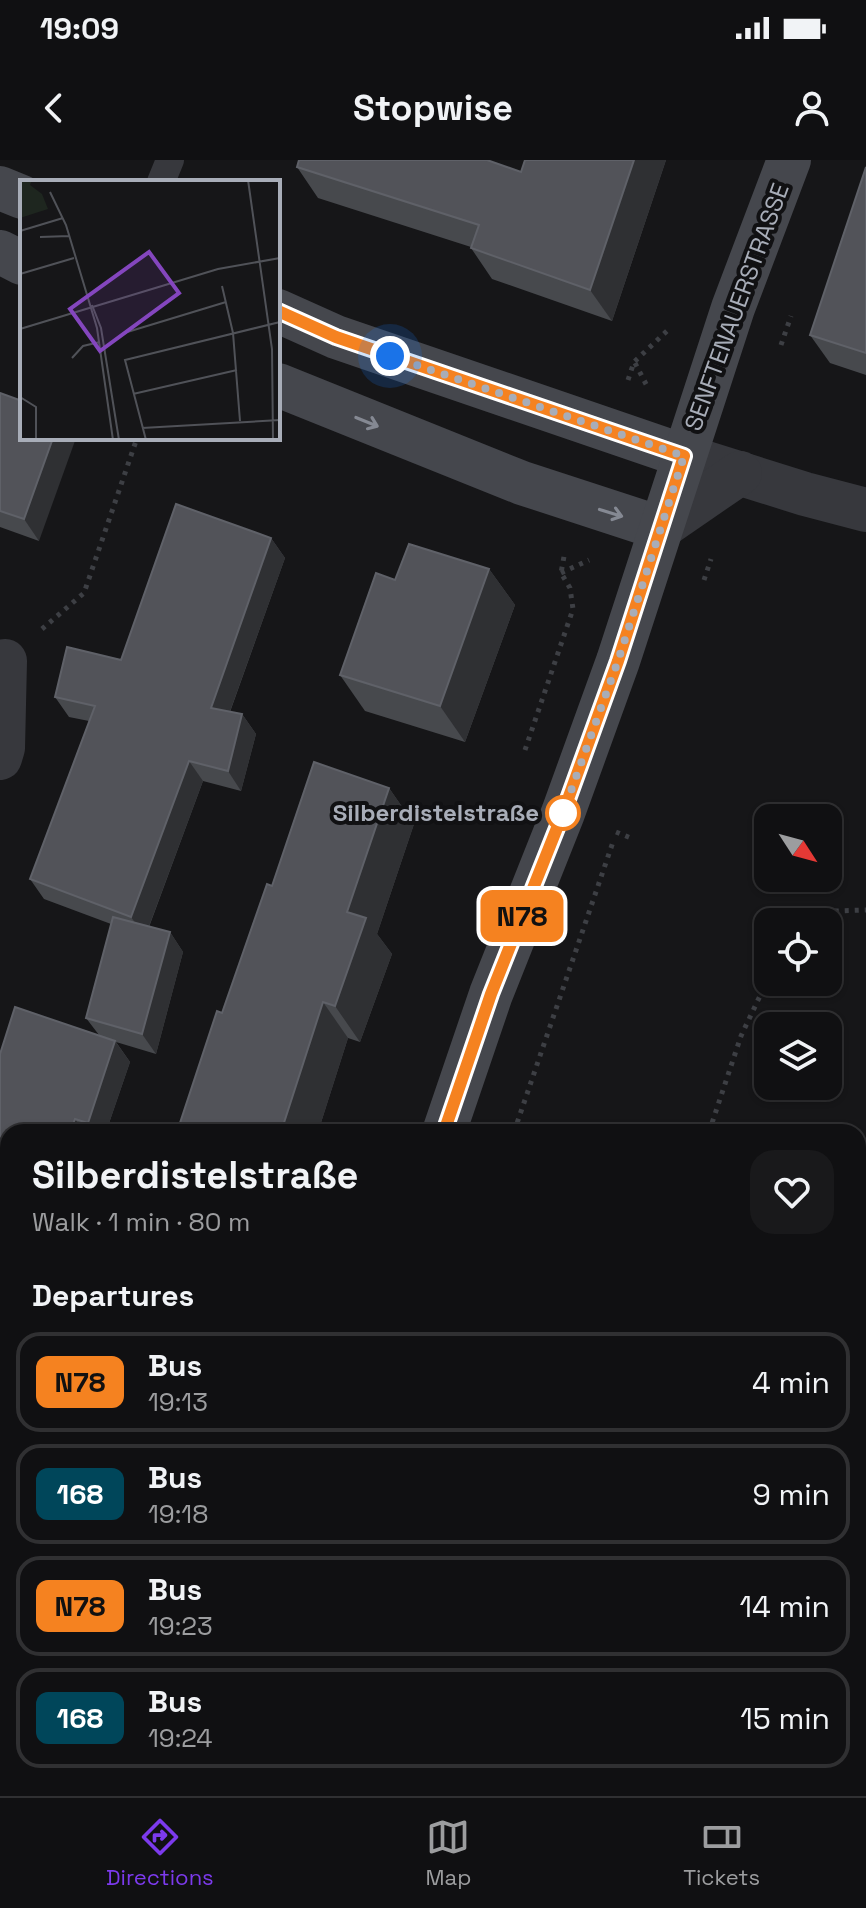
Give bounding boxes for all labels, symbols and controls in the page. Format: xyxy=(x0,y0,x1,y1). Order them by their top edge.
text: 19:09 xyxy=(40,9,119,48)
text: Stopwise xyxy=(353,85,513,131)
icon: back xyxy=(32,86,76,130)
icon: person xyxy=(790,86,834,130)
street label: SENFTENAUERSTRASSE xyxy=(677,179,796,435)
inset map xyxy=(20,180,280,440)
your location xyxy=(370,336,410,376)
one-way arrow xyxy=(355,416,379,430)
one-way arrow xyxy=(597,506,623,521)
marker: Silberdistelstraße xyxy=(546,796,580,830)
place label: Silberdistelstraße xyxy=(333,797,539,828)
north arrow xyxy=(754,804,842,892)
map controls xyxy=(754,804,842,1100)
line badge: N78 xyxy=(476,890,568,942)
text: N78 xyxy=(496,898,548,934)
button: locate xyxy=(754,908,842,996)
button: layers xyxy=(754,1012,842,1100)
button: heart xyxy=(750,1150,834,1234)
text: Silberdistelstraße xyxy=(32,1151,358,1199)
text: Walk · 1 min · 80 m xyxy=(32,1205,250,1239)
text: Departures xyxy=(32,1276,194,1315)
text: Bus xyxy=(148,1346,202,1385)
text: 4 min xyxy=(752,1363,830,1402)
text: N78 xyxy=(54,1364,106,1400)
text: 19:13 xyxy=(148,1385,208,1419)
text: Bus xyxy=(148,1458,202,1497)
text: 9 min xyxy=(752,1475,830,1514)
text: 168 xyxy=(57,1476,103,1512)
text: 19:18 xyxy=(148,1497,208,1531)
text: Bus xyxy=(148,1570,202,1609)
text: 14 min xyxy=(739,1587,830,1626)
text: N78 xyxy=(54,1588,106,1624)
text: 19:23 xyxy=(148,1609,213,1643)
text: Bus xyxy=(148,1682,202,1721)
text: 15 min xyxy=(740,1699,830,1738)
text: 168 xyxy=(57,1700,103,1736)
text: 19:24 xyxy=(148,1721,213,1755)
tab: Directions xyxy=(106,1815,214,1891)
tab: Map xyxy=(426,1815,471,1891)
tab: Tickets xyxy=(683,1815,760,1891)

